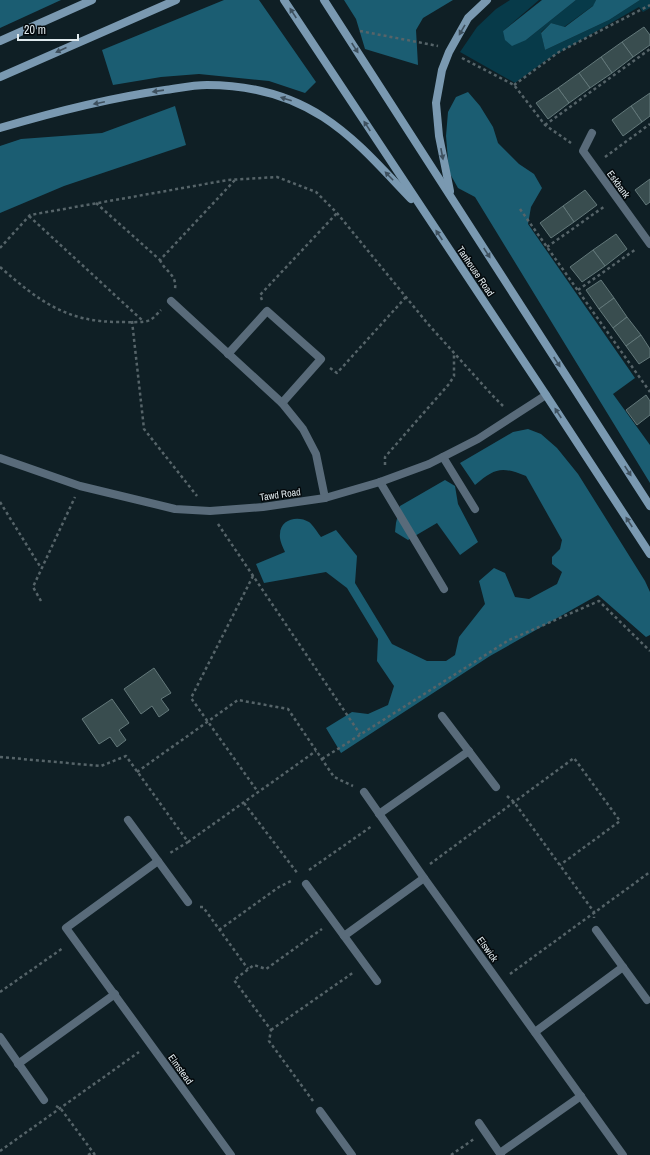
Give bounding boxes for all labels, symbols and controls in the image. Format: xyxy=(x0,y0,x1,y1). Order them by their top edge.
one-way arrow xyxy=(289,8,296,19)
scale bar xyxy=(18,16,78,42)
text: 20 m xyxy=(24,22,46,38)
one-way arrow xyxy=(458,24,465,36)
one-way arrow xyxy=(351,43,359,53)
one-way arrow xyxy=(55,48,67,54)
one-way arrow xyxy=(152,88,164,94)
one-way arrow xyxy=(280,96,292,102)
one-way arrow xyxy=(93,100,106,106)
one-way arrow xyxy=(363,121,371,131)
one-way arrow xyxy=(440,148,446,160)
street label: Eskbank xyxy=(604,168,634,202)
one-way arrow xyxy=(384,171,394,181)
one-way arrow xyxy=(435,229,443,240)
street label: Tanhouse Road xyxy=(454,244,497,299)
one-way arrow xyxy=(483,248,491,258)
one-way arrow xyxy=(553,357,561,367)
one-way arrow xyxy=(554,407,562,418)
one-way arrow xyxy=(624,465,631,477)
street label: Tawd Road xyxy=(259,485,301,504)
one-way arrow xyxy=(625,516,633,527)
street label: Elswick xyxy=(474,934,502,965)
street label: Elmstead xyxy=(165,1052,196,1087)

